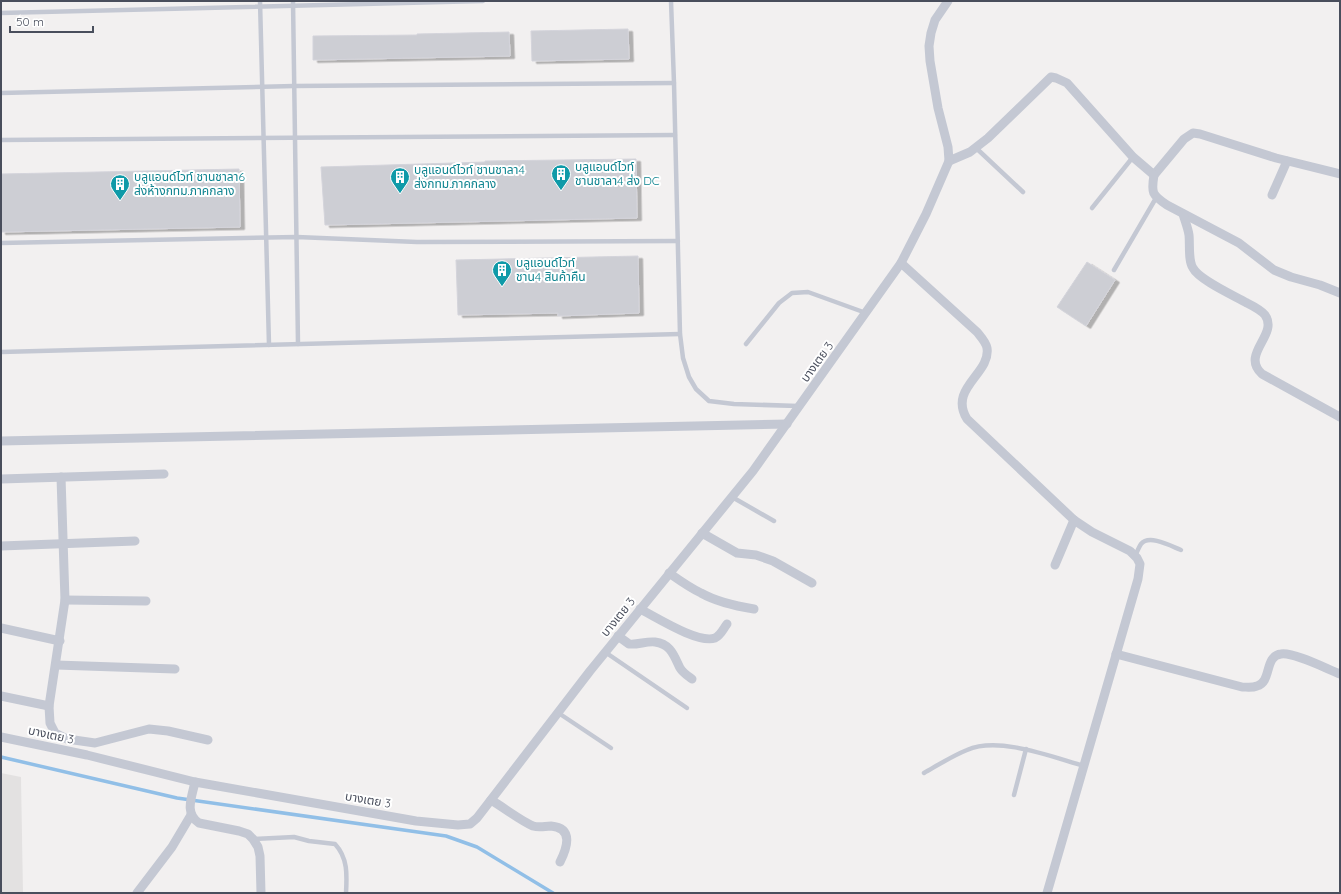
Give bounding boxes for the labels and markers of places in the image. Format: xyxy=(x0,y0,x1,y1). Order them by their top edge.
place label: บลูแอนด์ไวท์ ชานชาลา4 ส่ง DC xyxy=(575,159,660,188)
place label: บลูแอนด์ไวท์ ชานชาลา4 ส่งกทม.ภาคกลาง xyxy=(414,162,525,191)
building icon: บลูแอนด์ไวท์ ชานชาลา4 ส่ง DC xyxy=(550,163,572,191)
building icon: บลูแอนด์ไวท์ ชานชาลา4 ส่งกทม.ภาคกลาง xyxy=(389,166,411,194)
place label: บลูแอนด์ไวท์ ชานชาลา6 ส่งห้างกทม.ภาคกลาง xyxy=(134,169,245,198)
building icon: บลูแอนด์ไวท์ ชานชาลา6 ส่งห้างกทม.ภาคกลาง xyxy=(109,173,131,201)
place label: บลูแอนด์ไวท์ ชาน4 สินค้าคืน xyxy=(516,255,586,284)
building icon: บลูแอนด์ไวท์ ชาน4 สินค้าคืน xyxy=(491,259,513,287)

